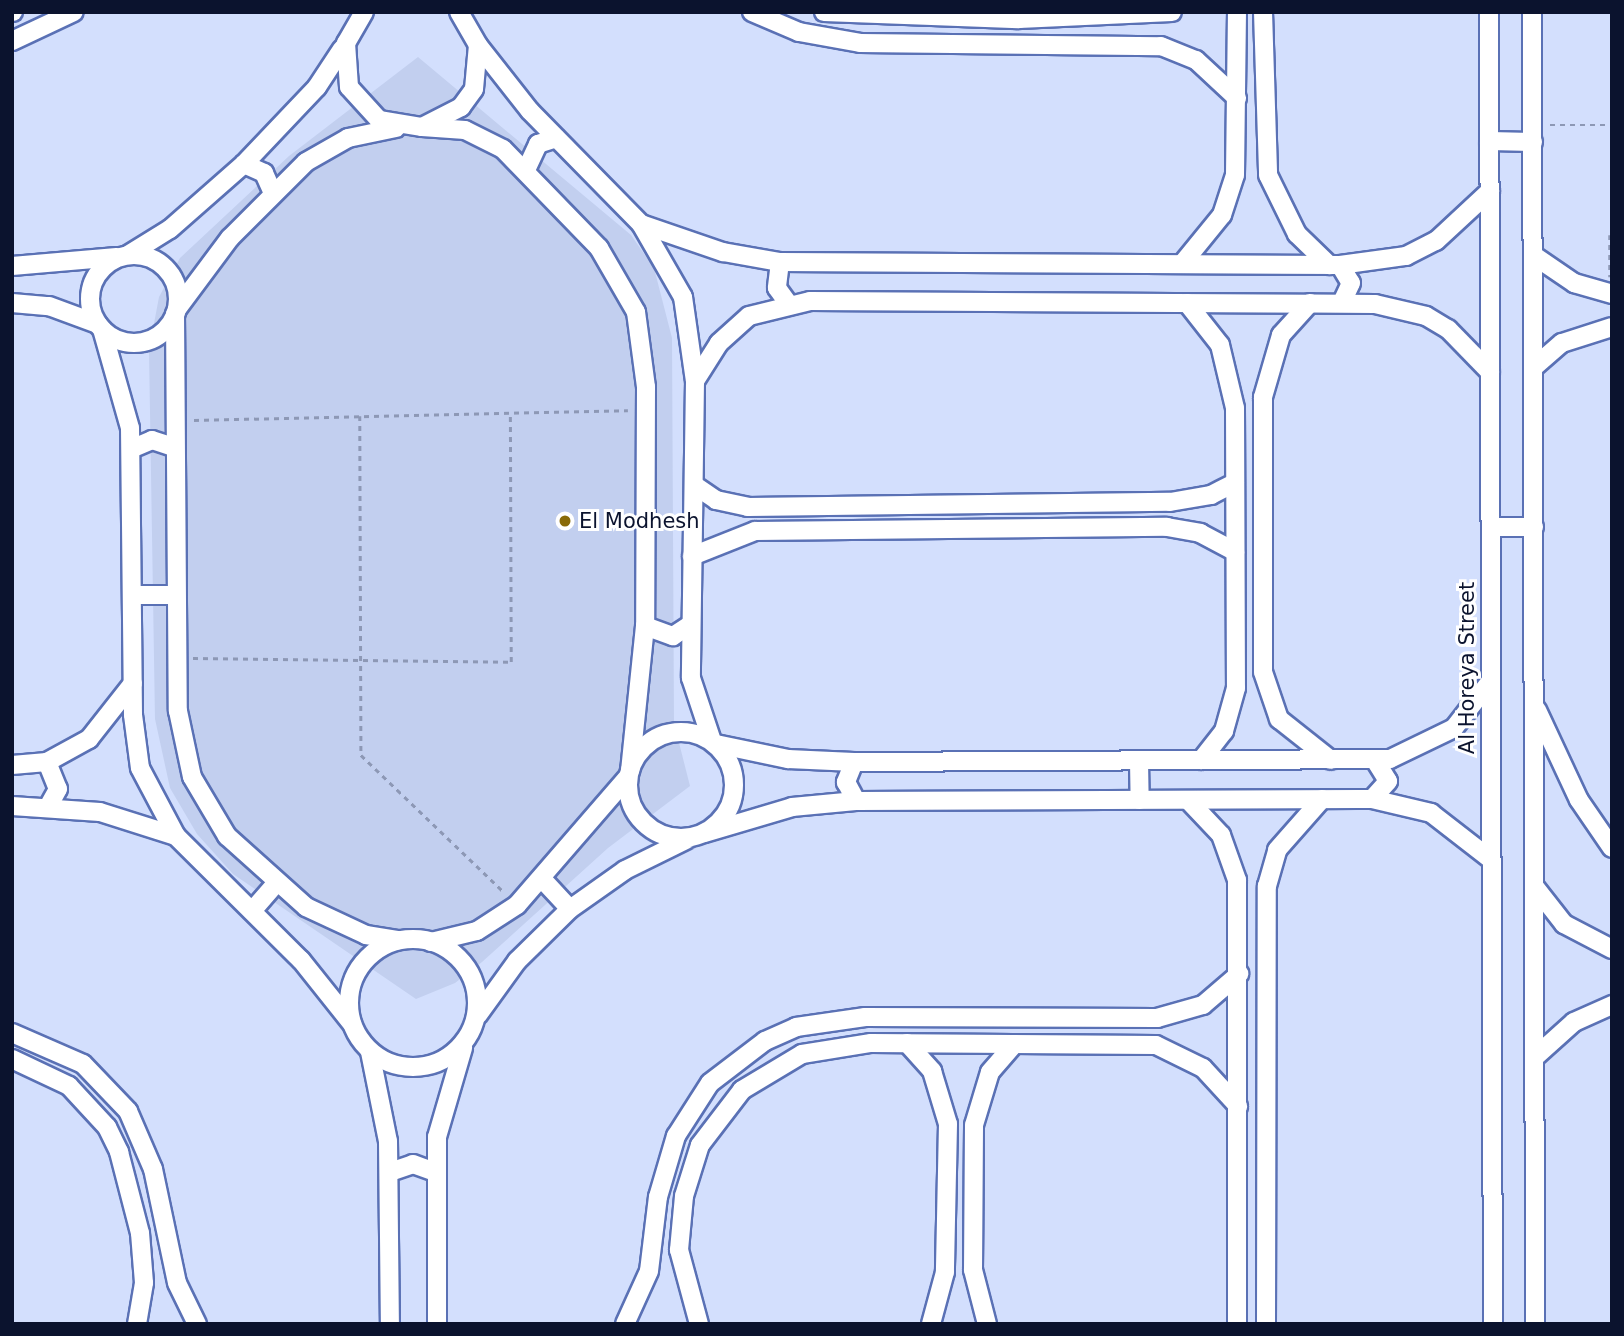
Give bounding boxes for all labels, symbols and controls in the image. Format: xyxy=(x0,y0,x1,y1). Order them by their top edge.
place label: El Modhesh xyxy=(579,508,700,534)
marker: El Modhesh xyxy=(557,513,573,529)
street label: Al Horeya Street xyxy=(1454,582,1480,754)

